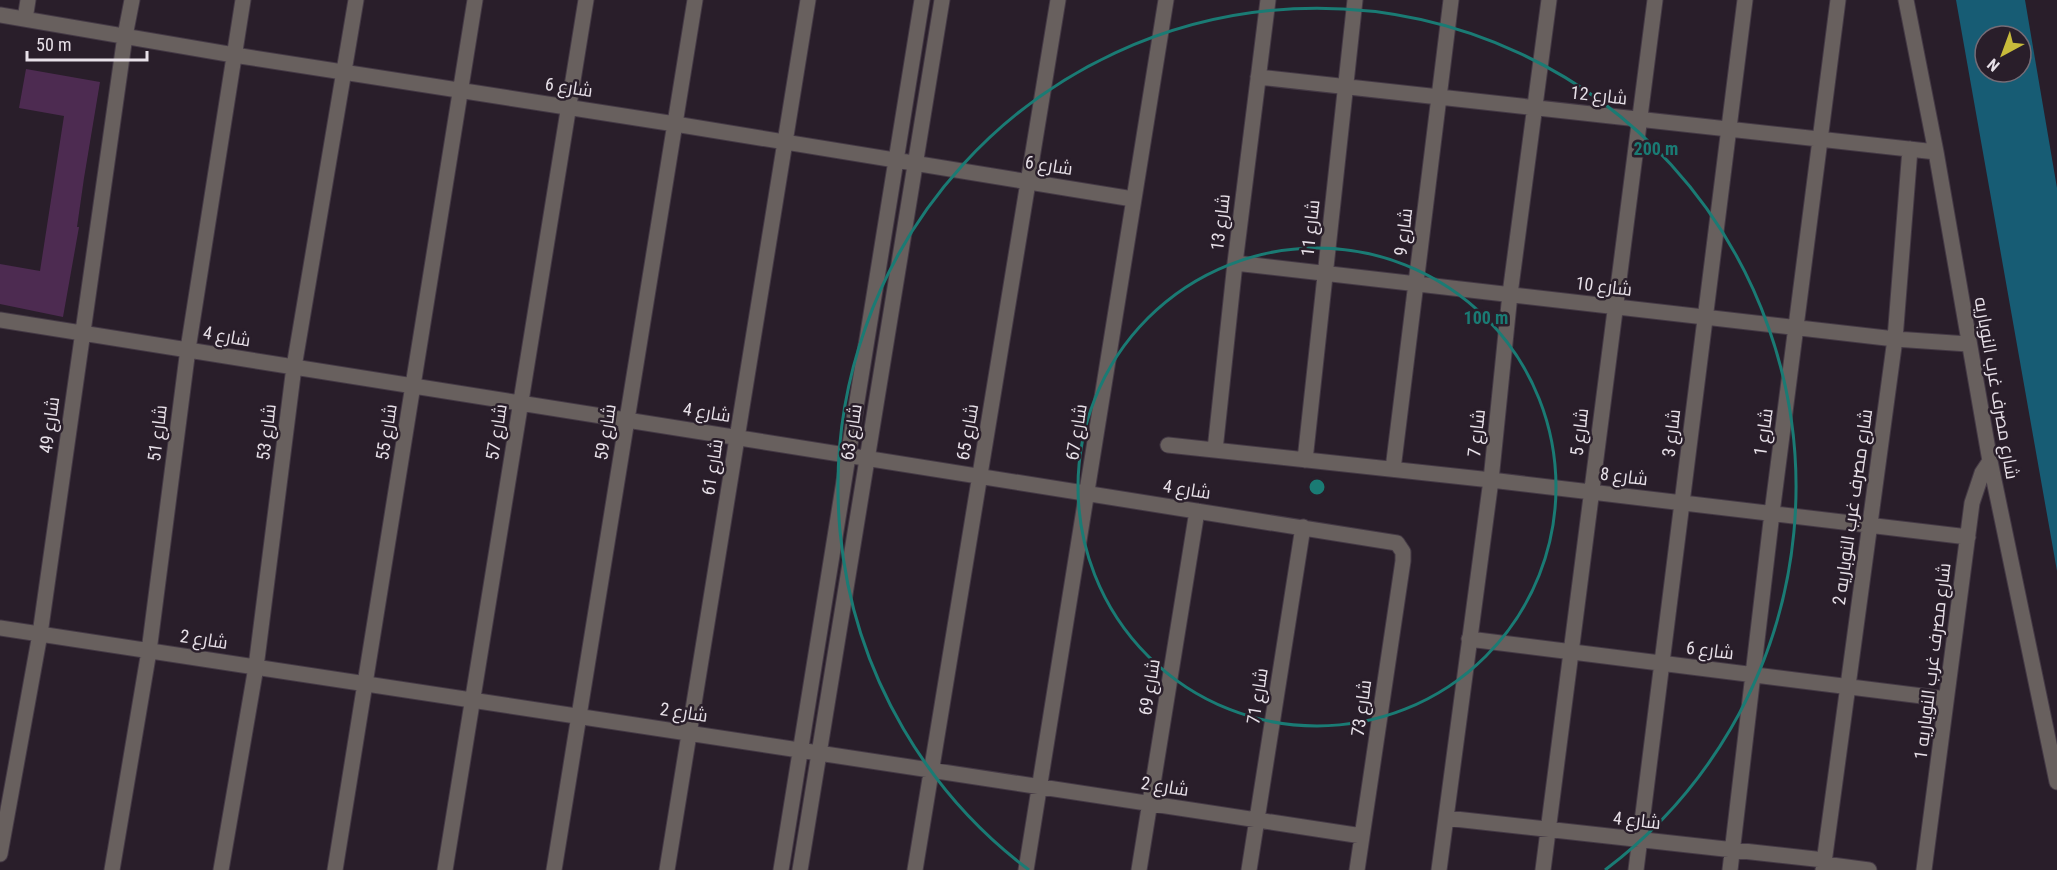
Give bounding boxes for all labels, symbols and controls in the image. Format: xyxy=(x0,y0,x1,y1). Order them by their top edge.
scale bar xyxy=(27,24,147,62)
north arrow xyxy=(1973,24,2033,84)
text: 50 m xyxy=(36,34,71,55)
text: N xyxy=(1984,55,2003,75)
street label: شارع 6 xyxy=(543,73,594,103)
street label: شارع 12 xyxy=(1569,82,1628,110)
text: 200 m xyxy=(1634,138,1678,159)
street label: شارع 6 xyxy=(1023,151,1074,181)
street label: شارع 13 xyxy=(1206,193,1236,252)
street label: شارع 11 xyxy=(1297,199,1325,258)
street label: شارع 9 xyxy=(1390,207,1418,257)
street label: شارع 10 xyxy=(1574,272,1633,302)
street label: شارع مصرف غرب النوباريه xyxy=(1969,295,2023,481)
text: 100 m xyxy=(1464,307,1508,328)
street label: شارع 4 xyxy=(201,322,252,352)
street label: شارع 49 xyxy=(35,395,65,455)
street label: شارع 4 xyxy=(681,398,732,428)
street label: شارع 55 xyxy=(371,402,403,462)
street label: شارع 57 xyxy=(481,402,513,462)
street label: شارع 59 xyxy=(590,402,622,462)
street label: شارع 63 xyxy=(836,402,868,462)
street label: شارع 65 xyxy=(952,402,984,462)
street label: شارع 67 xyxy=(1061,402,1093,462)
street label: شارع 53 xyxy=(252,403,282,462)
street label: شارع 51 xyxy=(143,404,173,463)
street label: شارع 5 xyxy=(1566,407,1594,457)
street label: شارع 1 xyxy=(1749,407,1779,457)
street label: شارع 7 xyxy=(1463,408,1491,458)
street label: شارع 3 xyxy=(1658,408,1686,458)
street label: شارع مصرف غرب النوباريه 2 xyxy=(1828,408,1878,607)
street label: شارع 61 xyxy=(697,437,729,497)
street label: شارع 8 xyxy=(1599,463,1649,491)
street label: شارع 4 xyxy=(1161,475,1212,505)
centre of rings xyxy=(1307,477,1327,497)
street label: شارع مصرف غرب النوباريه 1 xyxy=(1910,562,1956,761)
street label: شارع 2 xyxy=(178,625,229,655)
street label: شارع 6 xyxy=(1685,637,1735,665)
street label: شارع 69 xyxy=(1134,657,1166,717)
street label: شارع 71 xyxy=(1242,666,1274,726)
street label: شارع 73 xyxy=(1347,678,1377,738)
street label: شارع 2 xyxy=(658,698,709,728)
street label: شارع 2 xyxy=(1139,772,1190,802)
street label: شارع 4 xyxy=(1612,807,1662,835)

